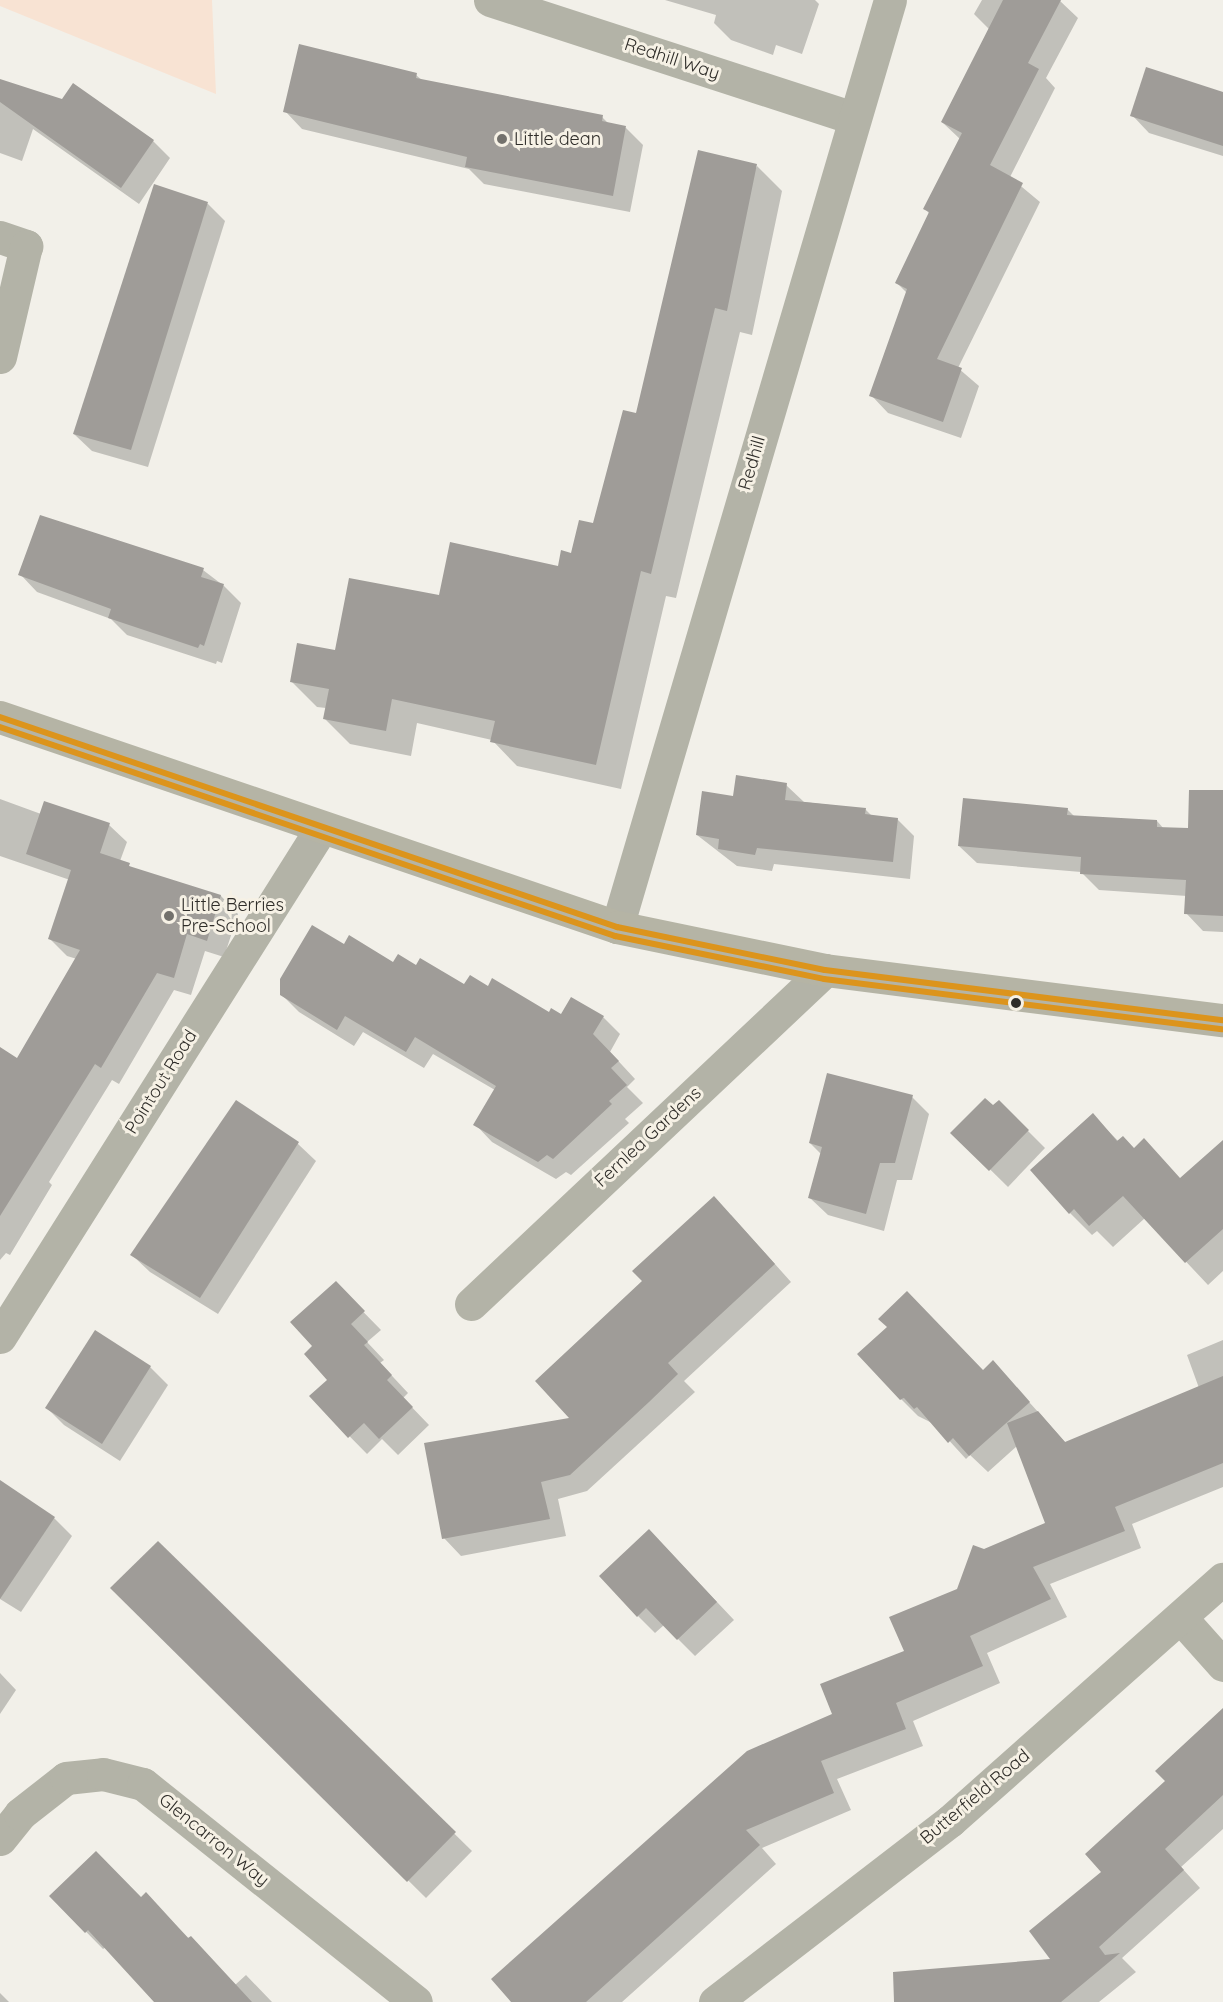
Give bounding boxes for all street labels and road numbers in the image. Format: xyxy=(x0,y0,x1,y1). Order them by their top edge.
street label: Redhill Way xyxy=(622,33,722,85)
street label: Redhill xyxy=(734,433,770,493)
street label: Pointout Road xyxy=(120,1026,202,1138)
street label: Fernlea Gardens xyxy=(590,1082,706,1192)
street label: Butterfield Road xyxy=(916,1745,1034,1849)
street label: Glencarron Way xyxy=(155,1789,273,1891)

